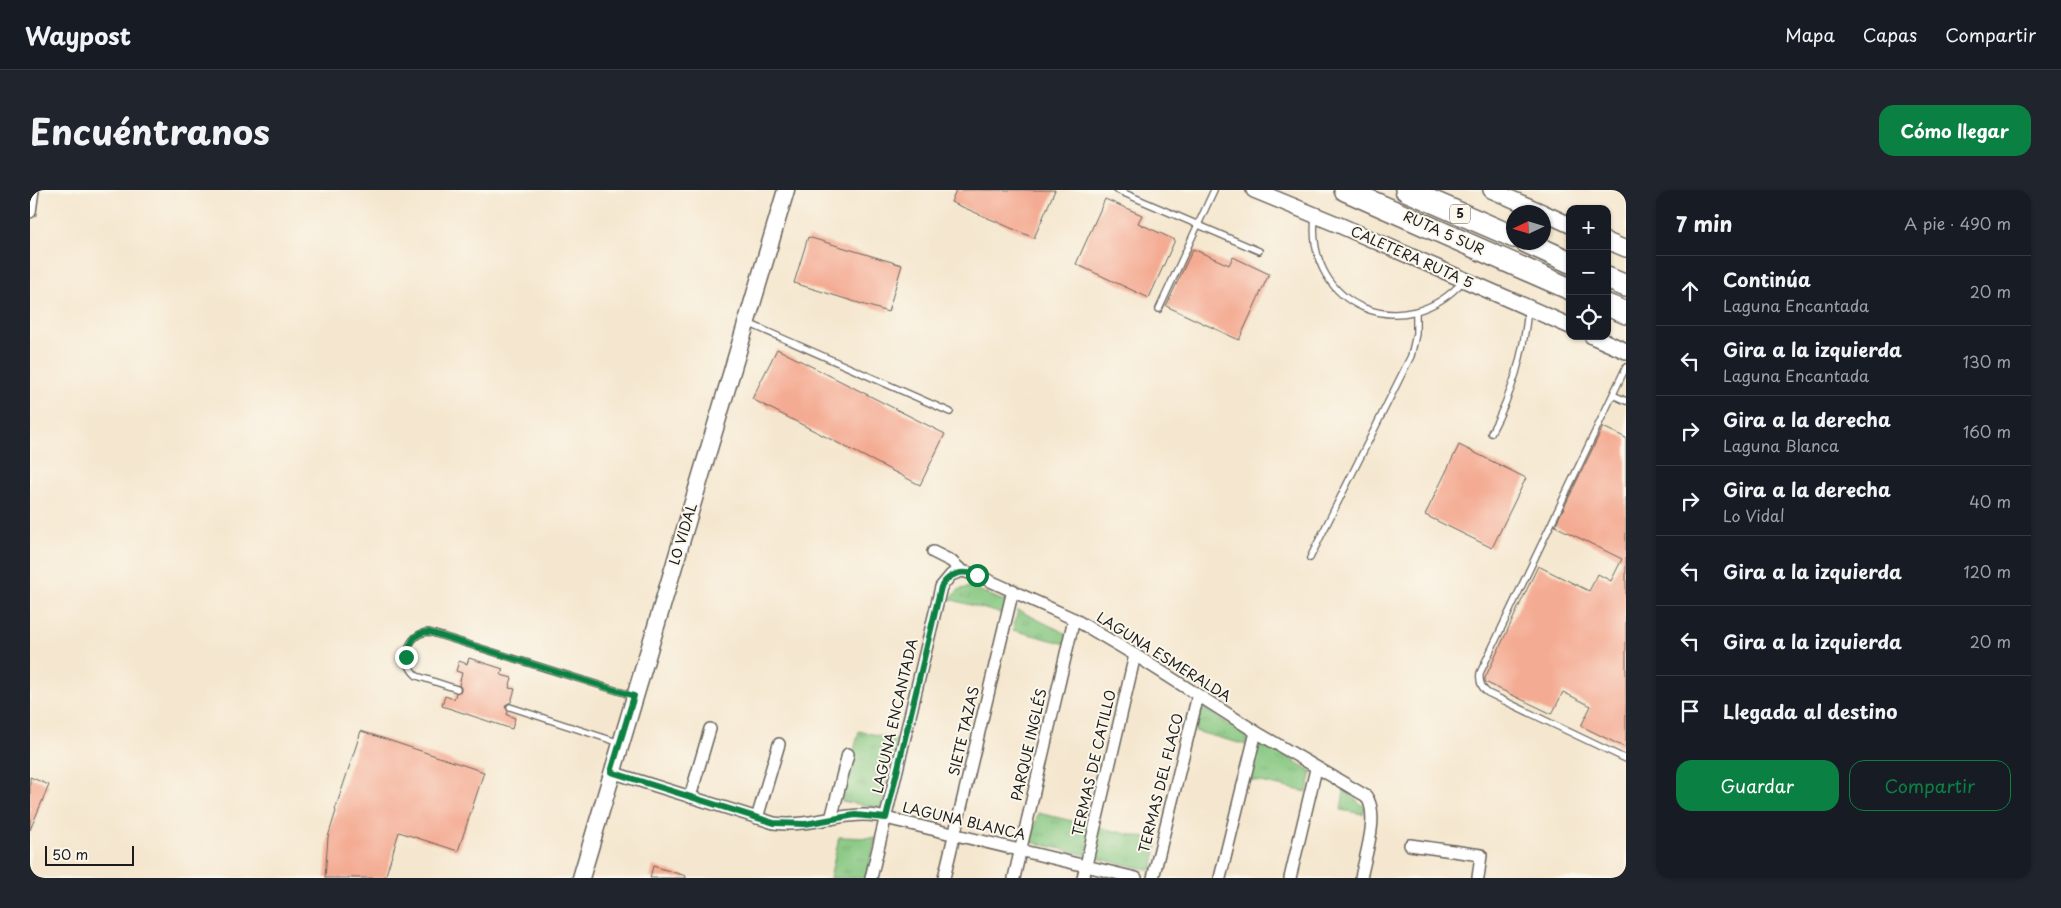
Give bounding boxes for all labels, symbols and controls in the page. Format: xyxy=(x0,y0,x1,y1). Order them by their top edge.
text: Waypost xyxy=(25,17,131,53)
text: Mapa xyxy=(1785,21,1835,48)
text: Capas xyxy=(1863,21,1917,48)
text: Compartir xyxy=(1945,21,2036,48)
text: Encuéntranos xyxy=(30,104,270,157)
button: Cómo llegar xyxy=(1879,105,2031,156)
road number: 5 xyxy=(1450,204,1470,224)
street label: RUTA 5 SUR xyxy=(1400,205,1488,260)
north arrow xyxy=(1506,205,1551,250)
map controls xyxy=(1566,205,1611,340)
button: + xyxy=(1566,205,1611,250)
text: 7 min xyxy=(1676,207,1732,239)
text: A pie · 490 m xyxy=(1904,211,2011,235)
street label: CALETERA RUTA 5 xyxy=(1348,220,1477,293)
button: − xyxy=(1566,250,1611,295)
text: Continúa xyxy=(1723,265,1811,293)
icon: ahead xyxy=(1676,277,1704,305)
text: 20 m xyxy=(1970,279,2011,303)
text: Laguna Encantada xyxy=(1723,293,1869,317)
button: locate xyxy=(1566,295,1611,340)
text: Gira a la izquierda xyxy=(1723,335,1902,363)
icon: left xyxy=(1676,347,1704,375)
text: 130 m xyxy=(1963,349,2011,373)
text: Laguna Encantada xyxy=(1723,363,1869,387)
text: Gira a la derecha xyxy=(1723,405,1891,433)
icon: right xyxy=(1676,417,1704,445)
text: 160 m xyxy=(1963,419,2011,443)
text: Laguna Blanca xyxy=(1723,433,1839,457)
text: Gira a la derecha xyxy=(1723,475,1891,503)
icon: right xyxy=(1676,487,1704,515)
text: 40 m xyxy=(1969,489,2011,513)
street label: LO VIDAL xyxy=(663,500,702,567)
text: Lo Vidal xyxy=(1723,503,1785,527)
icon: left xyxy=(1676,557,1704,585)
text: Gira a la izquierda xyxy=(1723,557,1902,585)
text: 120 m xyxy=(1964,559,2011,583)
route start xyxy=(966,564,989,587)
street label: LAGUNA ESMERALDA xyxy=(1093,607,1236,707)
icon: left xyxy=(1676,627,1704,655)
text: Gira a la izquierda xyxy=(1723,627,1902,655)
text: 20 m xyxy=(1970,629,2011,653)
street label: LAGUNA ENCANTADA xyxy=(866,636,923,795)
route end xyxy=(395,646,418,669)
street label: SIETE TAZAS xyxy=(943,684,984,778)
street label: PARQUE INGLÉS xyxy=(1005,687,1052,803)
street label: TERMAS DE CATILLO xyxy=(1066,688,1121,838)
icon: arrive xyxy=(1676,697,1704,725)
text: Llegada al destino xyxy=(1723,697,1897,725)
street label: TERMAS DEL FLACO xyxy=(1133,711,1188,855)
button: Guardar xyxy=(1676,760,1839,811)
button: Compartir xyxy=(1849,760,2011,811)
street label: LAGUNA BLANCA xyxy=(901,796,1028,845)
scale bar xyxy=(45,843,134,866)
text: 50 m xyxy=(52,844,88,865)

